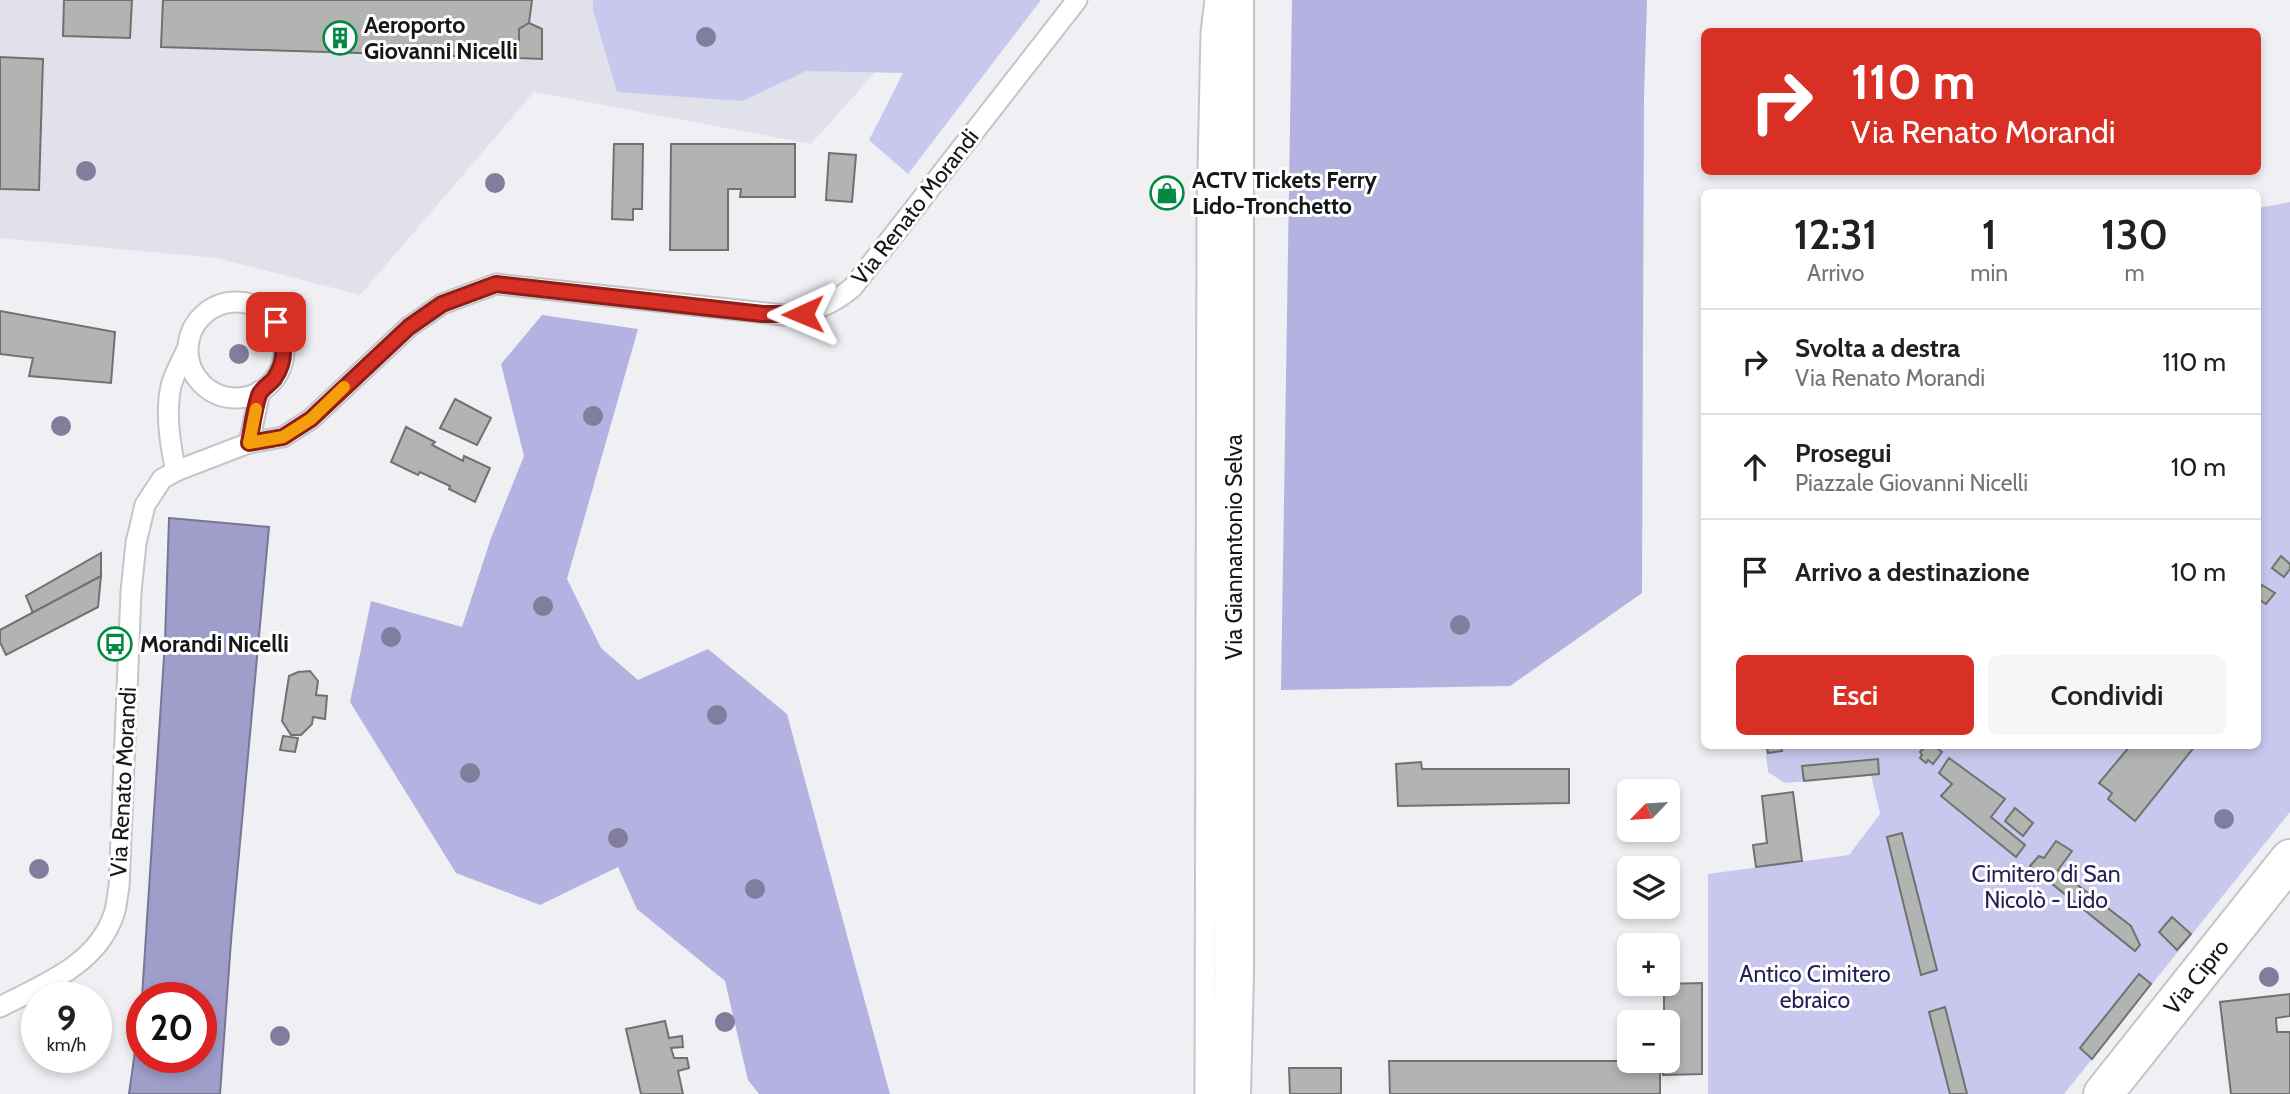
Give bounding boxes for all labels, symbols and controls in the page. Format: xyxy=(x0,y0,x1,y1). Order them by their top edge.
place label: Aeroporto Giovanni Nicelli xyxy=(364,11,518,65)
building icon: Aeroporto Giovanni Nicelli xyxy=(321,19,359,57)
text: 110 m xyxy=(1851,52,1975,111)
icon: right xyxy=(1736,56,1827,147)
text: Via Renato Morandi xyxy=(1851,112,2116,151)
street label: Via Renato Morandi xyxy=(845,123,985,291)
place label: ACTV Tickets Ferry Lido-Tronchetto xyxy=(1192,166,1377,220)
shop icon: ACTV Tickets Ferry Lido-Tronchetto xyxy=(1148,174,1186,212)
text: 12:31 xyxy=(1794,208,1877,260)
text: 1 xyxy=(1982,208,1997,260)
text: 130 xyxy=(2101,208,2168,260)
text: Arrivo xyxy=(1807,259,1864,287)
text: min xyxy=(1970,259,2008,287)
text: m xyxy=(2125,259,2145,287)
position arrow xyxy=(766,277,840,351)
pin xyxy=(246,292,306,352)
icon: arrive xyxy=(257,303,295,341)
text: Svolta a destra xyxy=(1795,332,1960,364)
icon: right xyxy=(1736,343,1774,381)
text: 110 m xyxy=(2162,346,2226,378)
text: Via Renato Morandi xyxy=(1795,364,1985,392)
street label: Via Giannantonio Selva xyxy=(1220,434,1248,660)
text: Prosegui xyxy=(1795,437,1891,469)
icon: ahead xyxy=(1736,448,1774,486)
text: 10 m xyxy=(2171,451,2226,483)
text: Piazzale Giovanni Nicelli xyxy=(1795,469,2028,497)
icon: arrive xyxy=(1736,553,1774,591)
text: Arrivo a destinazione xyxy=(1795,556,2030,588)
text: 10 m xyxy=(2171,556,2226,588)
bus stop icon: Morandi Nicelli xyxy=(96,625,134,663)
place label: Morandi Nicelli xyxy=(140,630,289,658)
button: Esci xyxy=(1736,655,1974,735)
button: Condividi xyxy=(1988,655,2226,735)
street label: Via Renato Morandi xyxy=(104,686,142,878)
north arrow xyxy=(1617,779,1680,842)
map controls xyxy=(1617,779,1680,1073)
button: layers xyxy=(1617,856,1680,919)
park label: Cimitero di San Nicolò - Lido xyxy=(1971,860,2121,914)
button: + xyxy=(1617,933,1680,996)
street label: Via Cipro xyxy=(2158,933,2235,1020)
park label: Antico Cimitero ebraico xyxy=(1739,960,1891,1014)
speed limit sign: 20 xyxy=(126,982,217,1073)
text: 9 xyxy=(57,997,76,1040)
button: − xyxy=(1617,1010,1680,1073)
text: km/h xyxy=(47,1034,86,1056)

